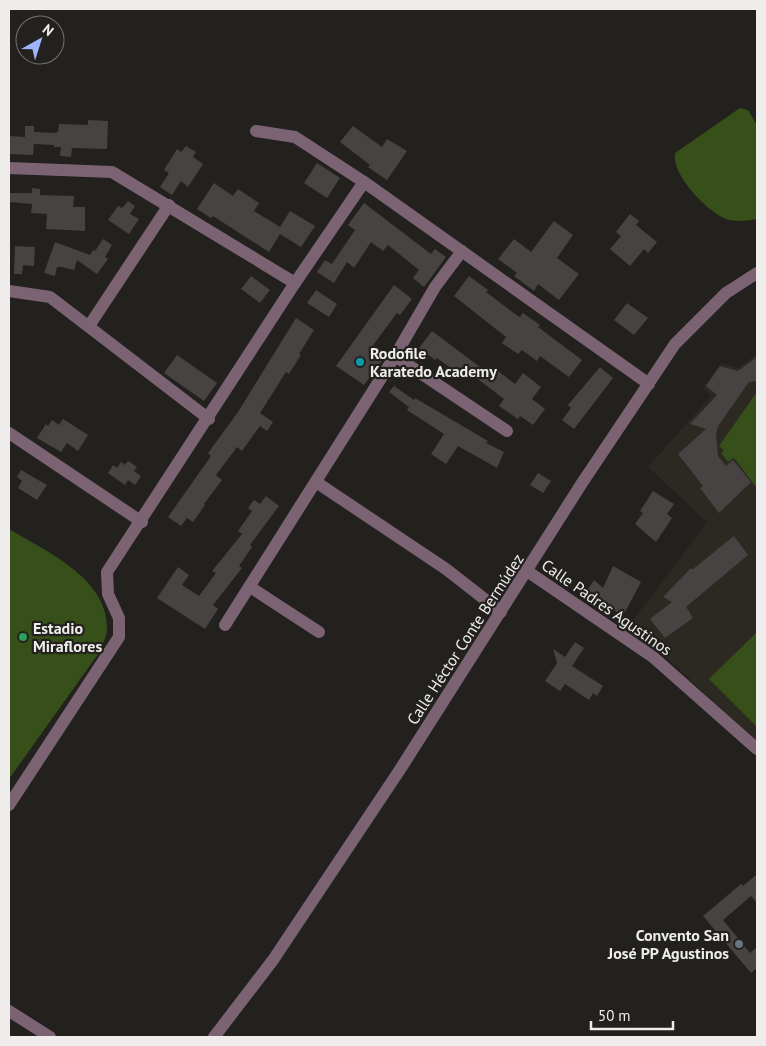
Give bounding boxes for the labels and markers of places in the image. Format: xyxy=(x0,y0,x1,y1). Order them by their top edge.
place label: Rodofile Karatedo Academy xyxy=(370,343,497,381)
marker: Rodofile Karatedo Academy xyxy=(354,356,366,368)
place label: Estadio Miraflores xyxy=(33,618,102,656)
marker: Estadio Miraflores xyxy=(17,631,29,643)
place label: Convento San José PP Agustinos xyxy=(607,925,729,963)
marker: Convento San José PP Agustinos xyxy=(733,938,745,950)

